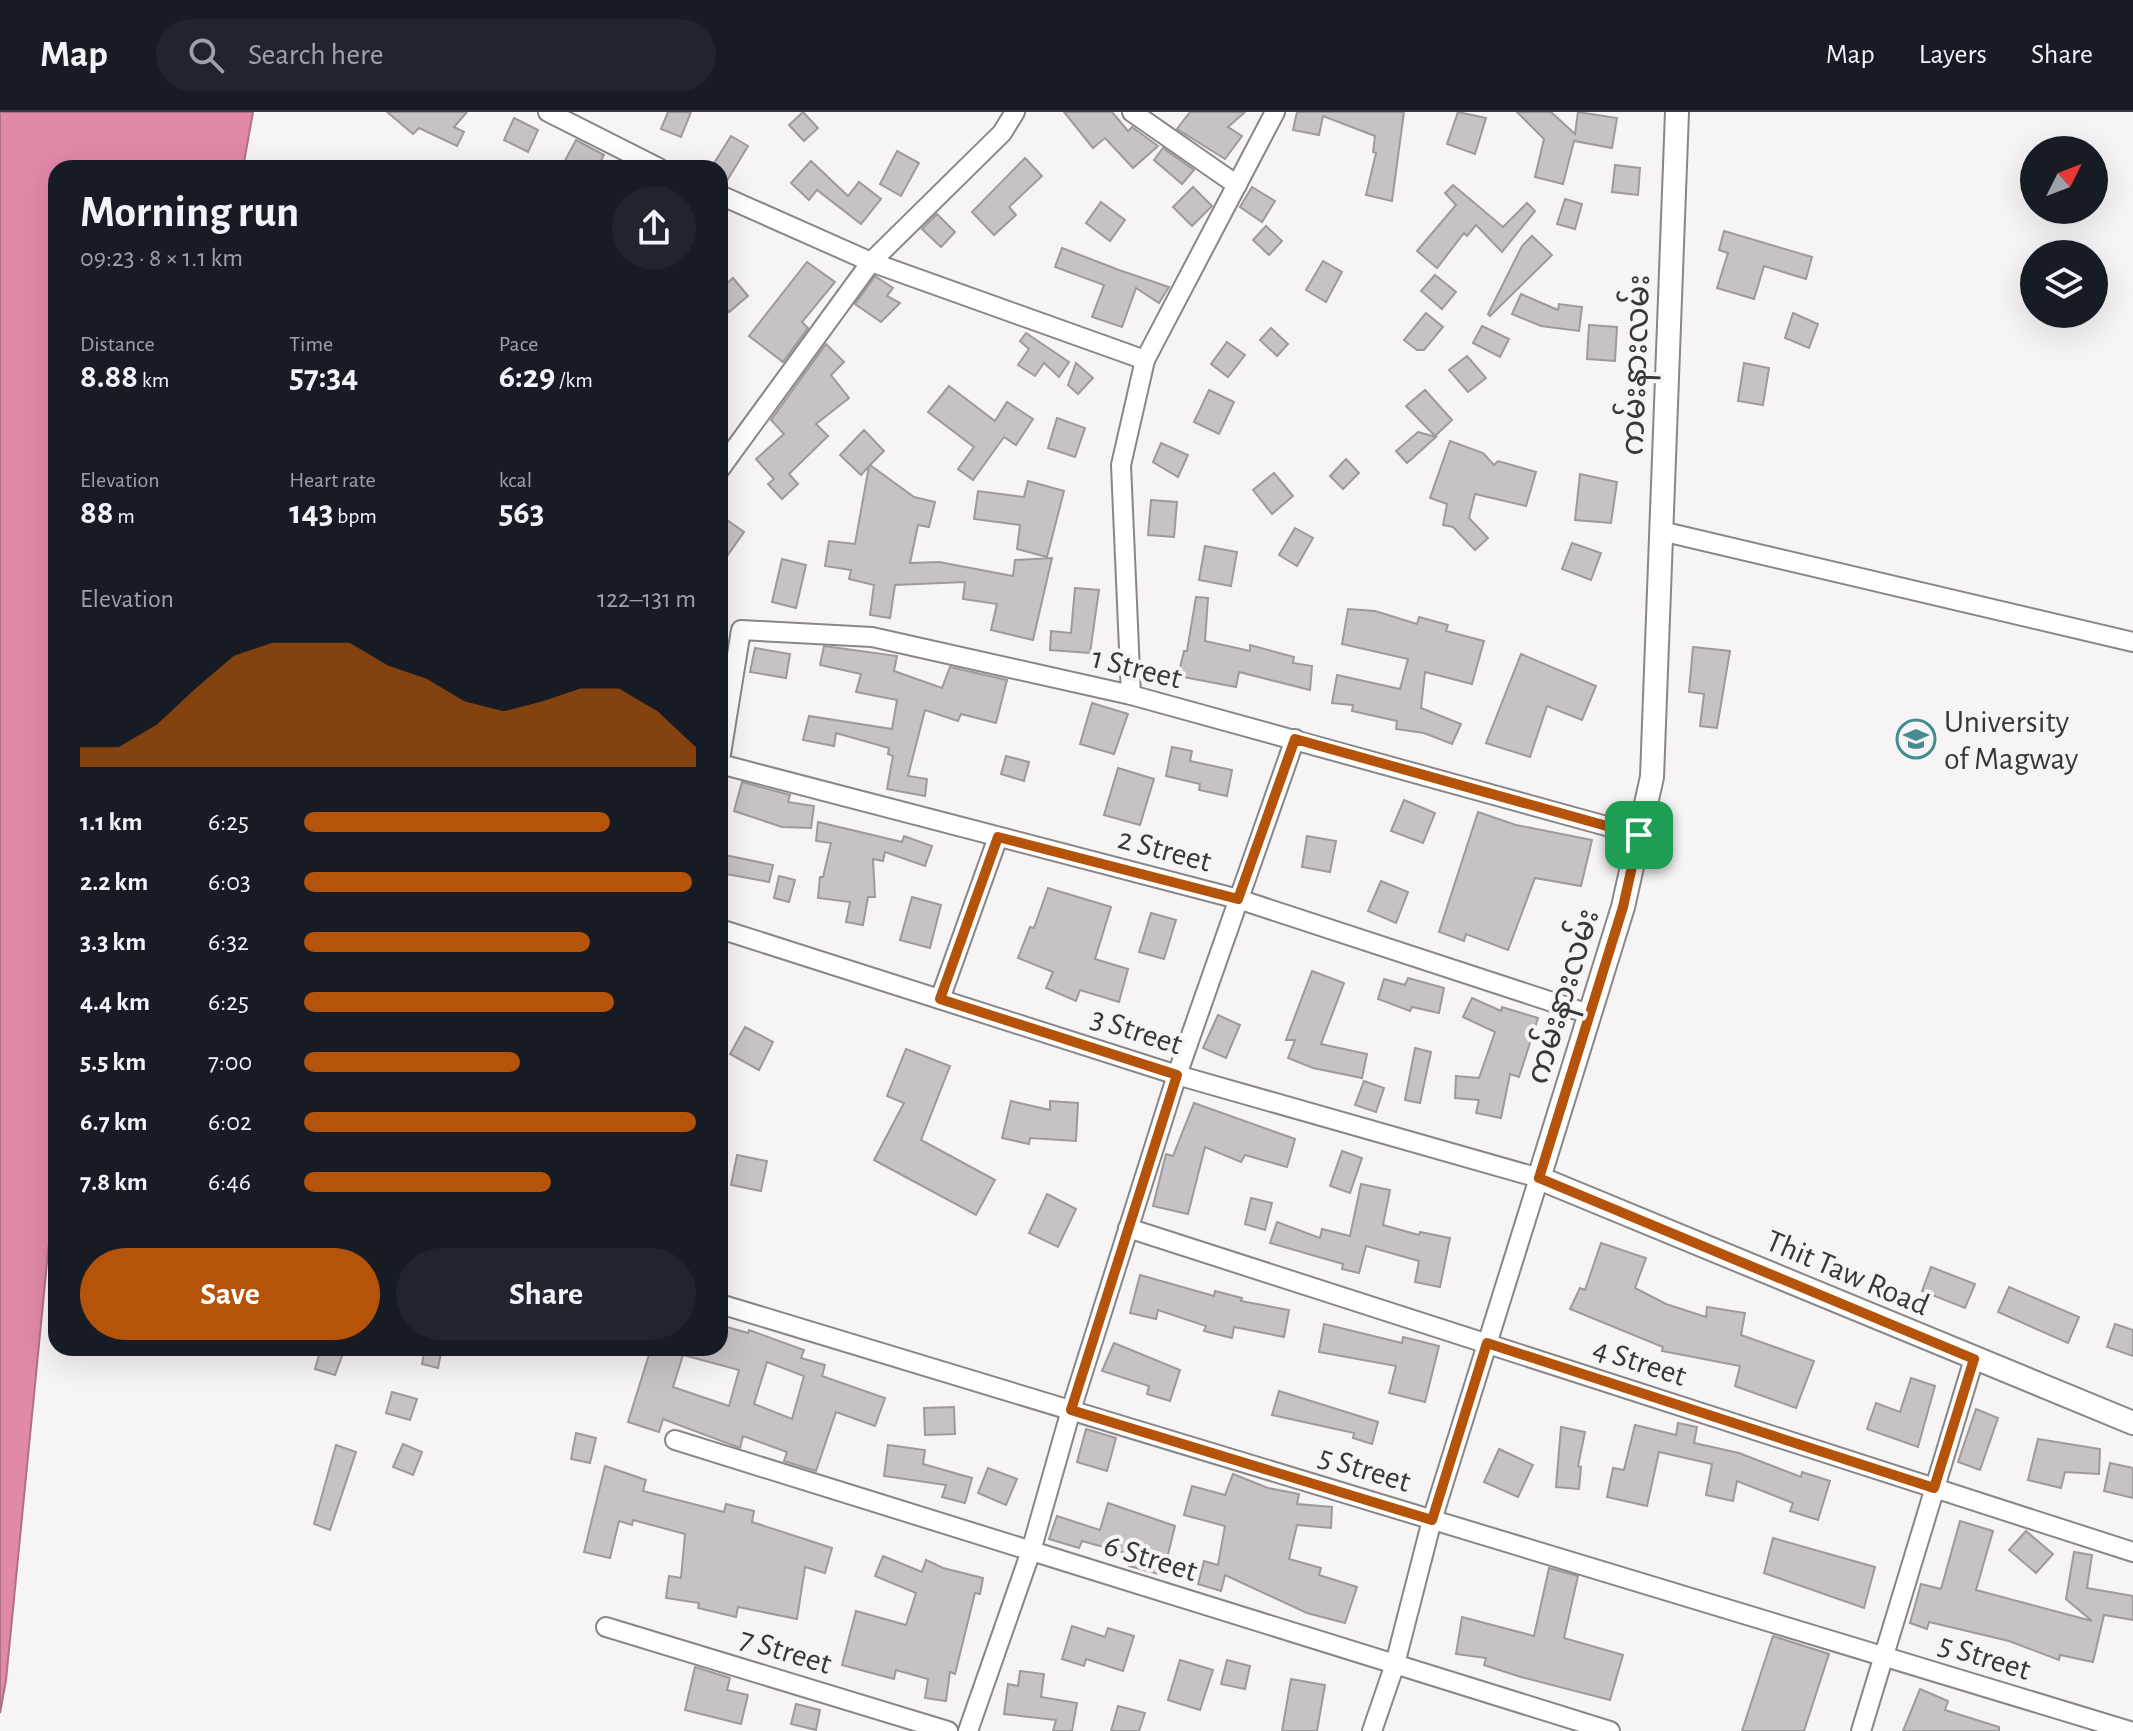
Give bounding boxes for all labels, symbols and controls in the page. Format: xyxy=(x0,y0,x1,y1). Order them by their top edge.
search box xyxy=(156,19,716,91)
icon: search xyxy=(184,33,228,77)
text: Map xyxy=(40,36,108,74)
text: Search here xyxy=(248,40,384,70)
text: Map xyxy=(1826,41,1875,69)
text: Layers xyxy=(1919,41,1987,69)
text: Share xyxy=(2031,41,2093,69)
north arrow xyxy=(2020,136,2108,224)
map controls xyxy=(2020,136,2108,328)
button: share xyxy=(612,186,696,270)
text: Morning run xyxy=(80,191,299,235)
button: layers xyxy=(2020,240,2108,328)
text: 09:23 · 8 × 1.1 km xyxy=(80,245,243,271)
street label: ကမ်းနားလမ်း xyxy=(1609,274,1664,456)
text: Distance xyxy=(80,333,155,355)
text: Time xyxy=(289,333,333,355)
text: Pace xyxy=(499,333,538,355)
text: 8.88 xyxy=(80,360,138,394)
text: 57:34 xyxy=(289,360,358,394)
text: 6:29 xyxy=(499,360,555,394)
text: km xyxy=(138,369,169,391)
text: /km xyxy=(555,369,593,391)
text: Elevation xyxy=(80,469,160,491)
text: Heart rate xyxy=(289,469,376,491)
text: kcal xyxy=(499,469,532,491)
text: 88 xyxy=(80,496,114,530)
text: 143 xyxy=(289,496,333,530)
text: 563 xyxy=(499,496,544,530)
text: m xyxy=(114,505,135,527)
text: bpm xyxy=(333,505,377,527)
text: Elevation xyxy=(80,586,174,612)
text: 122–131 m xyxy=(597,586,696,612)
street label: 1 Street xyxy=(1088,641,1185,695)
place label: University of Magway xyxy=(1944,706,2079,775)
school or university icon: University of Magway xyxy=(1895,718,1937,760)
pin xyxy=(1605,801,1673,869)
text: 1.1 km xyxy=(80,809,142,835)
text: 6:25 xyxy=(208,809,249,835)
icon: arrive xyxy=(1617,813,1661,857)
street label: 2 Street xyxy=(1115,822,1215,878)
text: 2.2 km xyxy=(80,869,148,895)
text: 6:03 xyxy=(208,869,251,895)
street label: ကမ်းနားလမ်း xyxy=(1514,903,1613,1090)
text: 3.3 km xyxy=(80,929,146,955)
text: 6:32 xyxy=(208,929,249,955)
text: 4.4 km xyxy=(80,989,150,1015)
text: 6:25 xyxy=(208,989,249,1015)
street label: 3 Street xyxy=(1087,1001,1186,1061)
text: 5.5 km xyxy=(80,1049,146,1075)
text: 7:00 xyxy=(208,1049,252,1075)
text: 6.7 km xyxy=(80,1109,148,1135)
text: 6:02 xyxy=(208,1109,252,1135)
text: 7.8 km xyxy=(80,1169,148,1195)
text: 6:46 xyxy=(208,1169,251,1195)
street label: Thit Taw Road xyxy=(1761,1224,1934,1322)
button: Save xyxy=(80,1248,380,1340)
button: Share xyxy=(396,1248,696,1340)
street label: 4 Street xyxy=(1589,1332,1690,1392)
street label: 5 Street xyxy=(1315,1440,1414,1498)
street label: 6 Street xyxy=(1100,1529,1201,1587)
street label: 7 Street xyxy=(736,1622,835,1680)
street label: 5 Street xyxy=(1935,1628,2034,1686)

